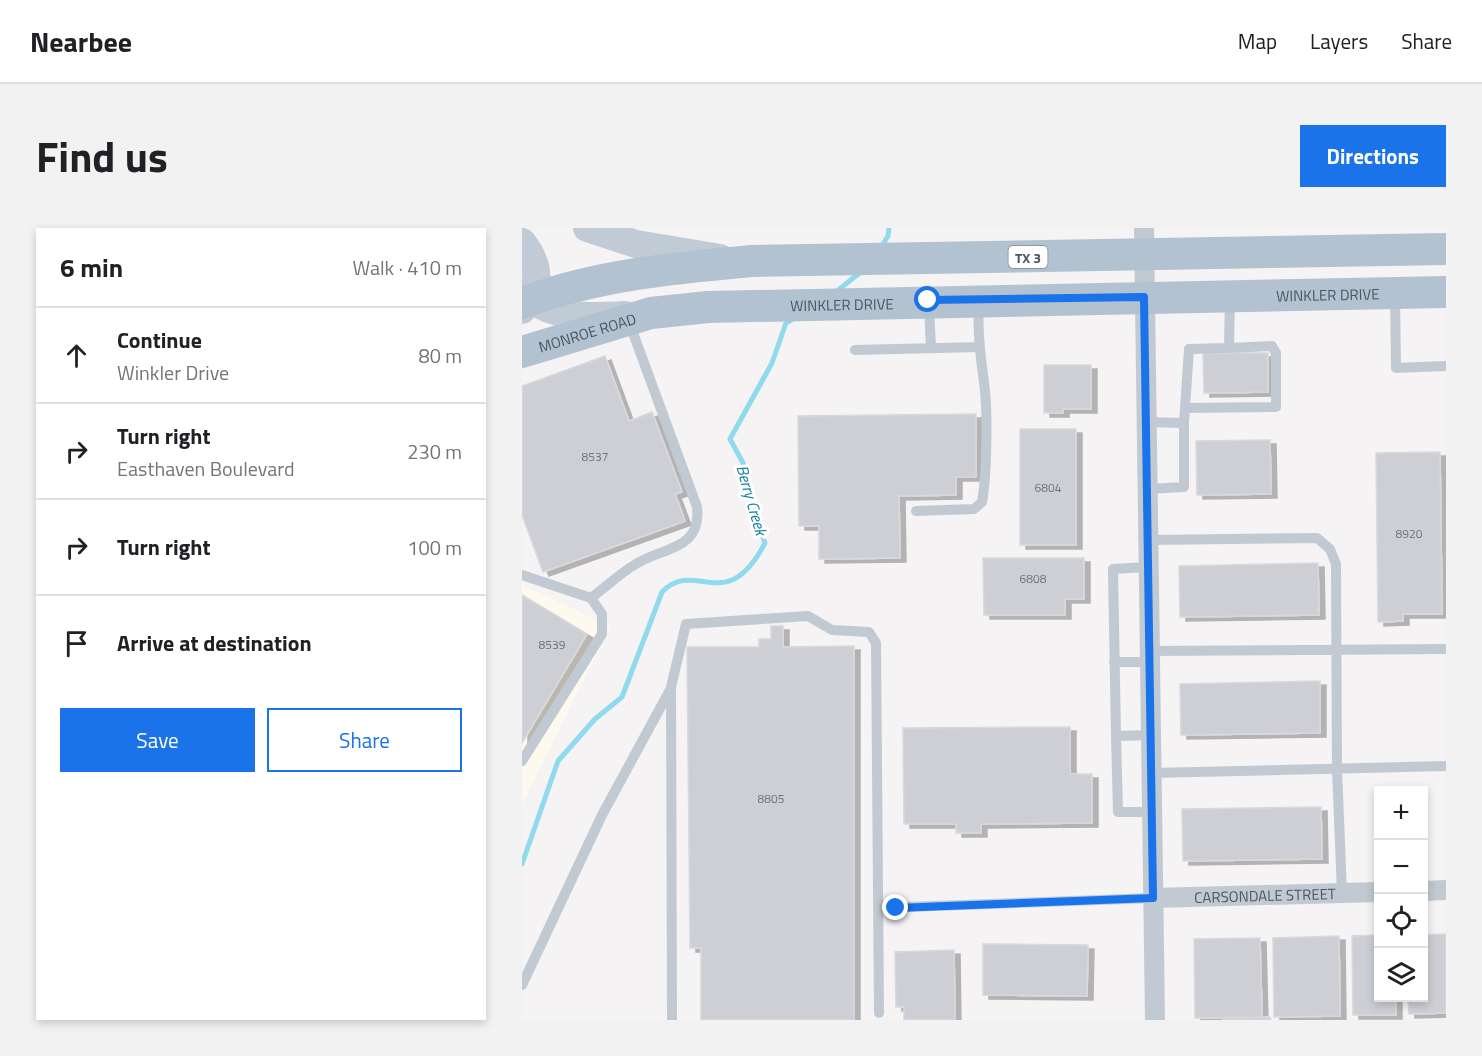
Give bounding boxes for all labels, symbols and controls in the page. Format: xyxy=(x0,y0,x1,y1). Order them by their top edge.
text: Nearbee xyxy=(30,20,132,63)
text: Map xyxy=(1238,25,1277,57)
text: Layers xyxy=(1310,25,1368,57)
text: Share xyxy=(1401,25,1452,57)
text: Find us xyxy=(36,124,168,188)
button: Directions xyxy=(1300,125,1446,187)
road number: TX 3 xyxy=(1008,246,1048,268)
text: 6 min xyxy=(60,248,123,287)
text: Walk · 410 m xyxy=(353,252,462,283)
street label: WINKLER DRIVE xyxy=(1276,282,1380,307)
route start xyxy=(914,286,940,312)
street label: WINKLER DRIVE xyxy=(790,292,894,317)
street label: MONROE ROAD xyxy=(535,307,639,358)
text: Continue xyxy=(117,323,202,357)
icon: ahead xyxy=(60,339,93,372)
text: 80 m xyxy=(418,340,462,371)
text: Winkler Drive xyxy=(117,357,229,388)
text: Turn right xyxy=(117,419,211,453)
icon: right xyxy=(60,435,93,468)
text: 230 m xyxy=(407,436,462,467)
house number: 8537 xyxy=(582,447,608,466)
text: Easthaven Boulevard xyxy=(117,453,295,484)
water label: Berry Creek xyxy=(730,462,774,540)
house number: 6804 xyxy=(1035,478,1062,497)
house number: 8920 xyxy=(1396,524,1423,543)
text: Turn right xyxy=(117,530,211,564)
icon: right xyxy=(60,531,93,564)
text: 100 m xyxy=(407,532,462,563)
house number: 6808 xyxy=(1020,569,1047,588)
text: Arrive at destination xyxy=(117,626,312,660)
icon: arrive xyxy=(60,627,93,660)
house number: 8539 xyxy=(539,635,566,654)
button: Save xyxy=(60,708,255,772)
button: Share xyxy=(267,708,462,772)
map controls xyxy=(1374,786,1428,1002)
button: + xyxy=(1374,786,1428,840)
house number: 8805 xyxy=(758,789,785,808)
button: − xyxy=(1374,840,1428,894)
street label: CARSONDALE STREET xyxy=(1194,882,1336,908)
route end xyxy=(882,894,908,920)
button: locate xyxy=(1374,894,1428,948)
button: layers xyxy=(1374,948,1428,1002)

